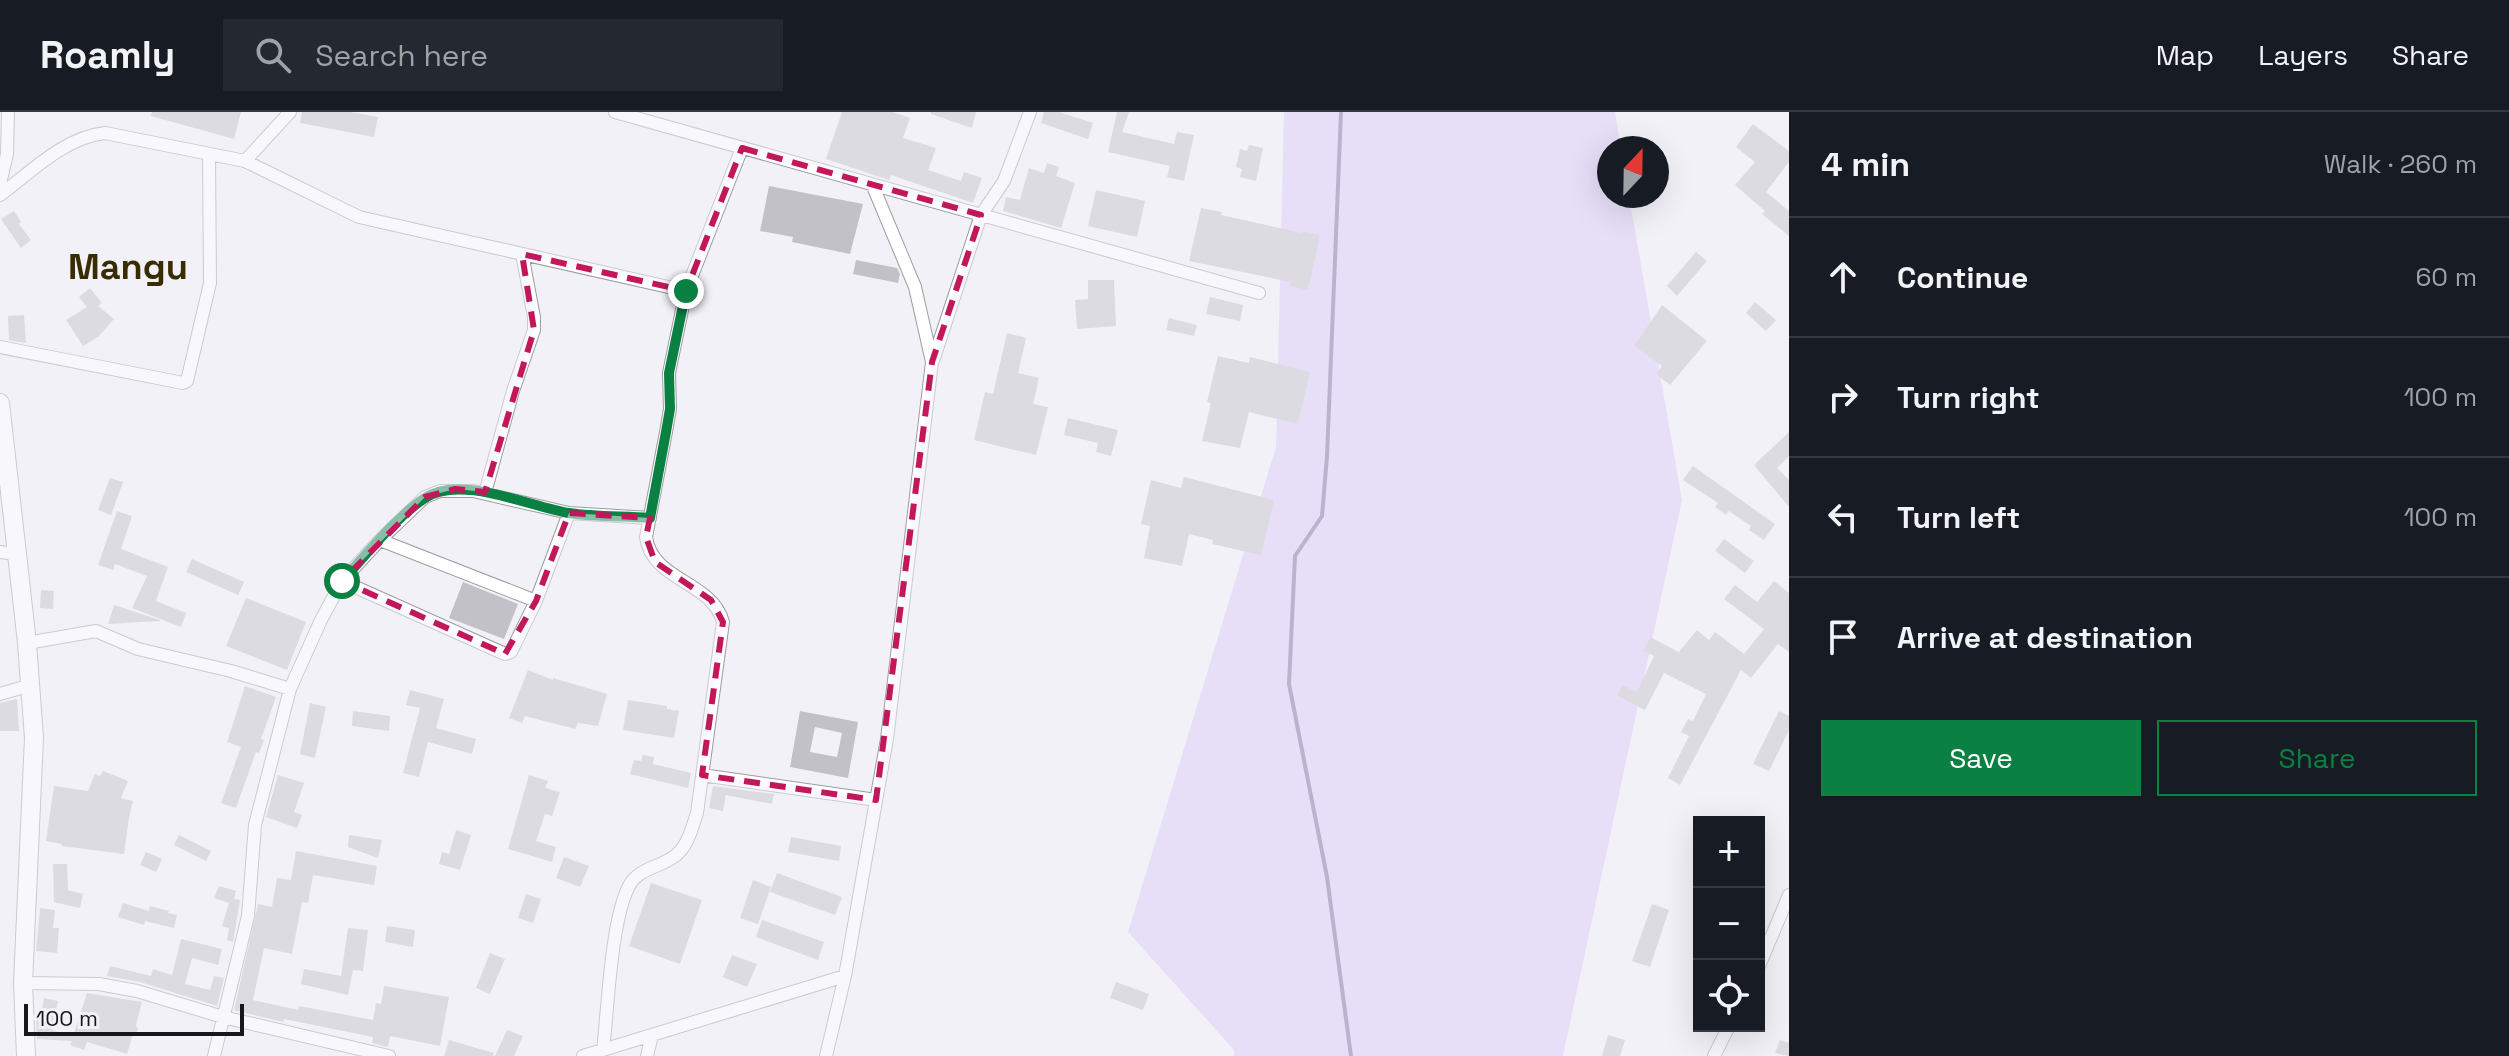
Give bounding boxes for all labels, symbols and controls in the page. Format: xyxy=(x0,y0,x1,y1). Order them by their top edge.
search box xyxy=(223,19,783,91)
text: Roamly xyxy=(40,31,175,79)
icon: search xyxy=(251,33,295,77)
text: Search here xyxy=(315,36,488,75)
text: Map xyxy=(2156,37,2214,73)
text: Layers xyxy=(2258,37,2348,73)
text: Share xyxy=(2392,37,2469,73)
north arrow xyxy=(1597,136,1669,208)
text: 4 min xyxy=(1821,143,1910,186)
text: Walk · 260 m xyxy=(2324,147,2477,181)
district label: Mangu xyxy=(68,244,188,290)
icon: ahead xyxy=(1821,255,1865,299)
text: Continue xyxy=(1897,258,2028,297)
text: 60 m xyxy=(2415,260,2477,294)
route end xyxy=(668,273,704,309)
icon: right xyxy=(1821,375,1865,419)
text: Turn right xyxy=(1897,378,2040,417)
text: 100 m xyxy=(2404,380,2477,414)
icon: left xyxy=(1821,495,1865,539)
text: Turn left xyxy=(1897,498,2020,537)
text: 100 m xyxy=(2404,500,2477,534)
route start xyxy=(324,563,360,599)
icon: arrive xyxy=(1821,615,1865,659)
text: Arrive at destination xyxy=(1897,618,2193,657)
button: Save xyxy=(1821,720,2141,796)
button: Share xyxy=(2157,720,2477,796)
map controls xyxy=(1693,816,1765,1032)
button: + xyxy=(1693,816,1765,888)
button: − xyxy=(1693,888,1765,960)
button: locate xyxy=(1693,960,1765,1032)
scale bar xyxy=(24,1000,244,1036)
text: 100 m xyxy=(36,1004,98,1032)

